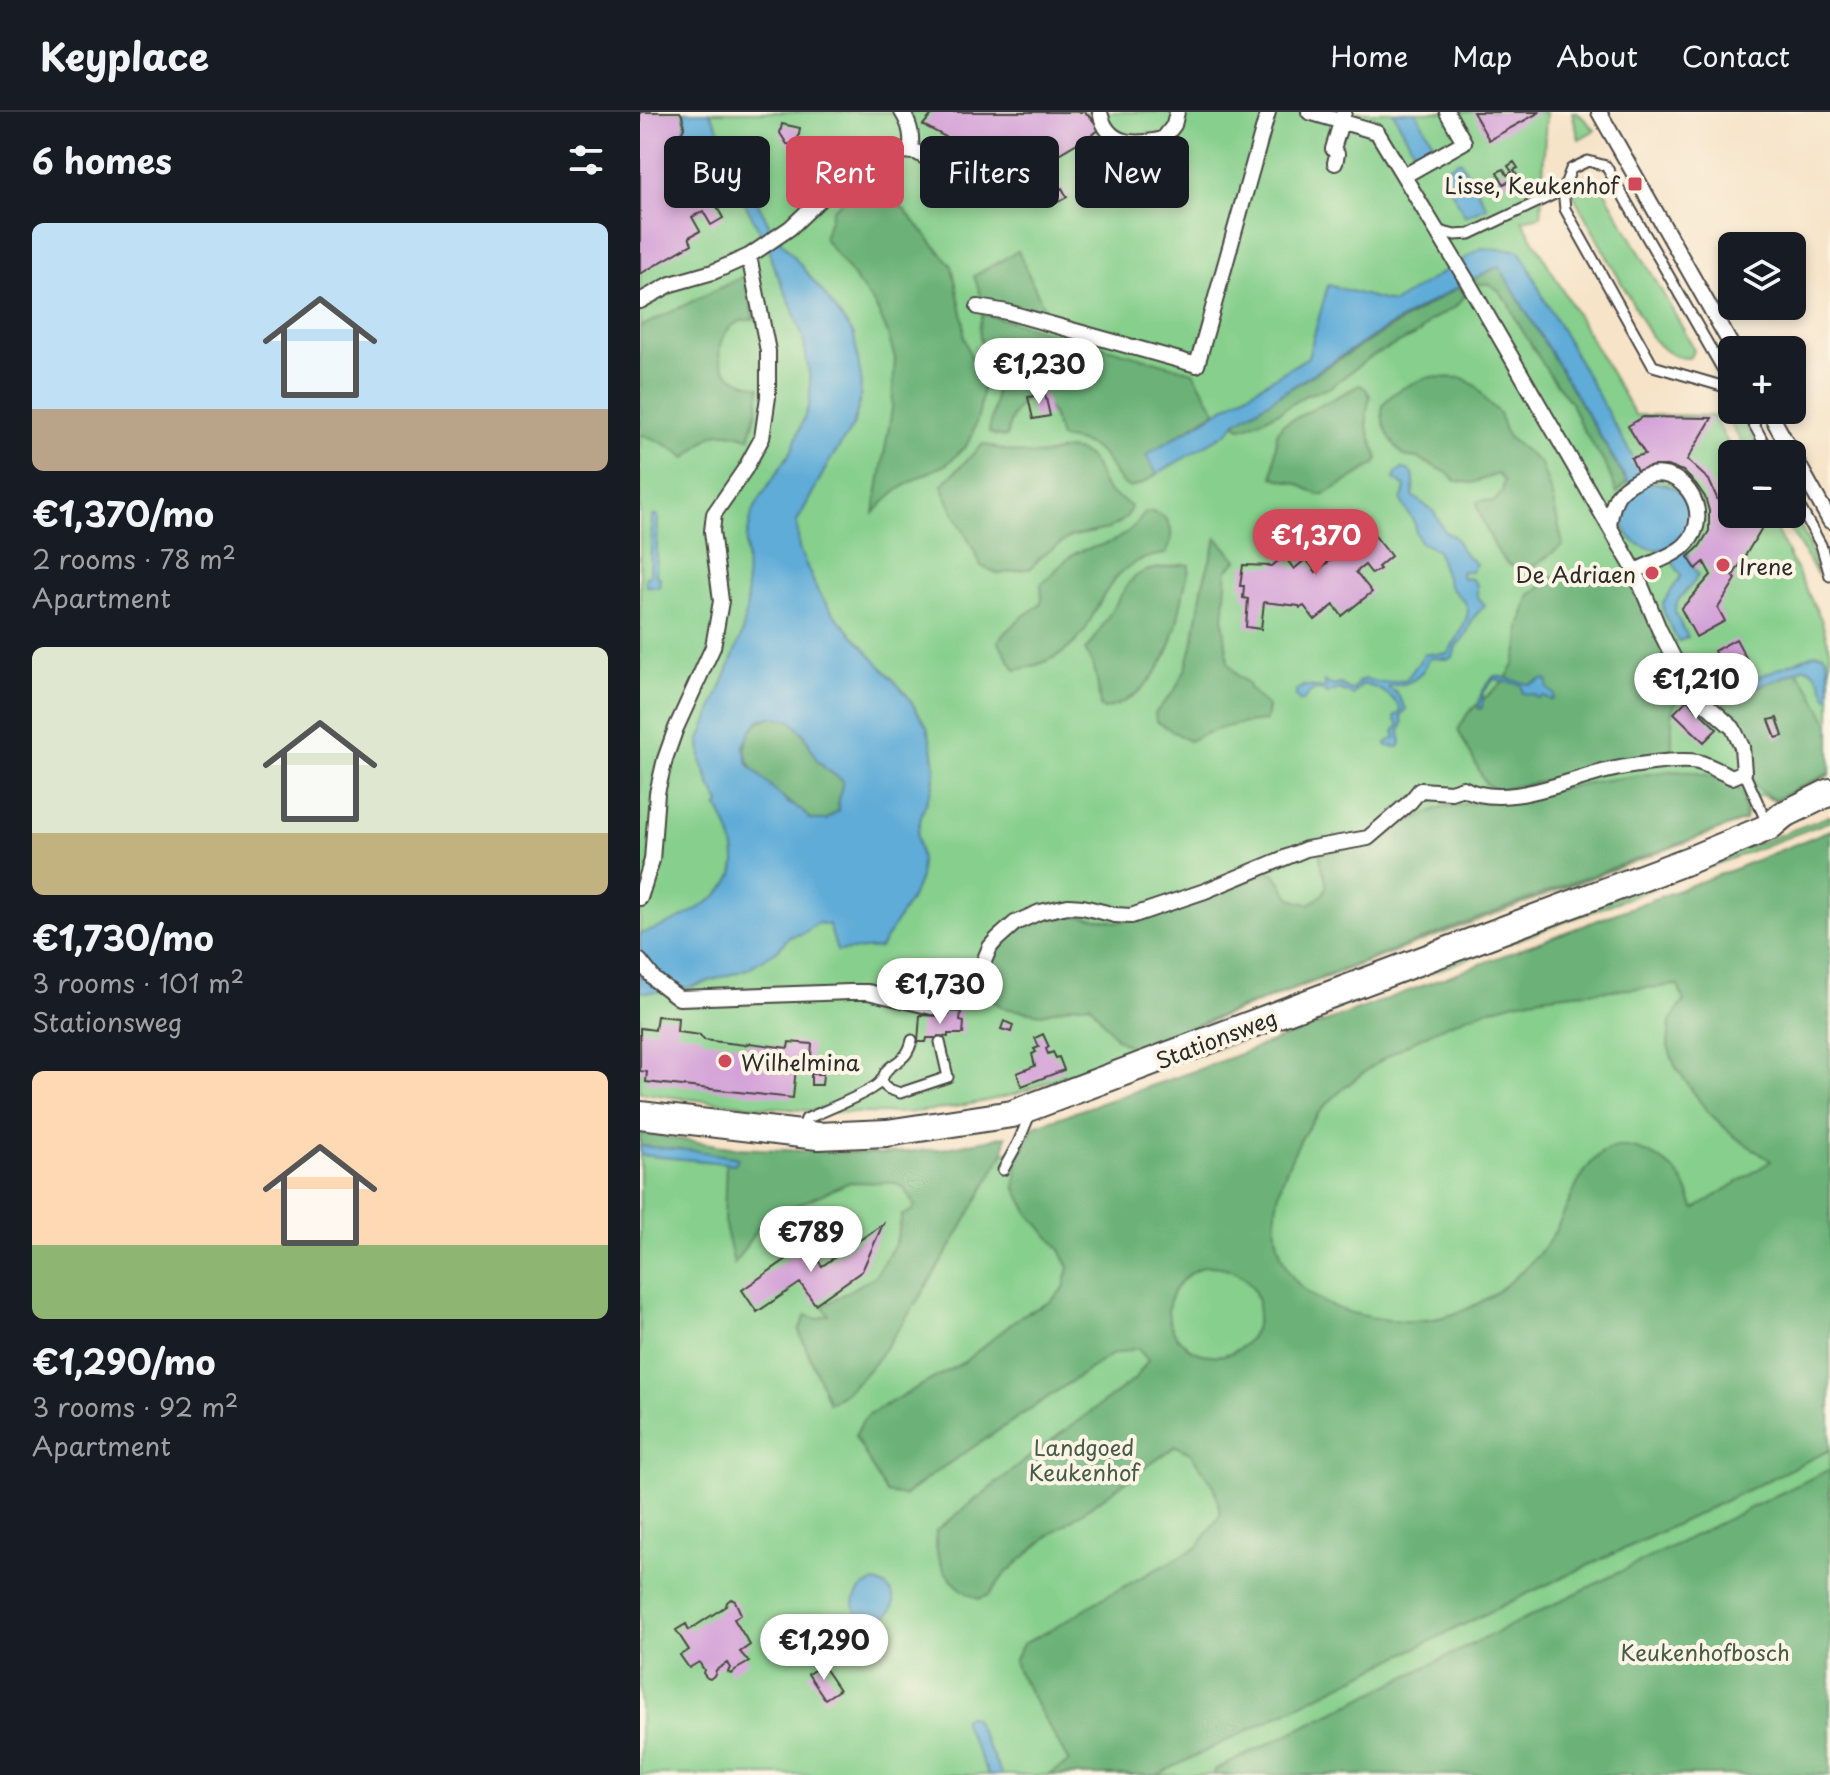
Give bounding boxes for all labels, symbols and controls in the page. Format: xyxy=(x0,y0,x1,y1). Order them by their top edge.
text: Keyplace xyxy=(40,27,209,84)
text: Home xyxy=(1330,34,1408,77)
text: Map xyxy=(1452,34,1512,77)
text: About xyxy=(1556,34,1638,77)
text: Contact xyxy=(1682,34,1790,77)
text: 6 homes xyxy=(32,134,172,186)
chip: Buy xyxy=(664,136,770,208)
chip: Rent xyxy=(786,136,904,208)
chip: Filters xyxy=(920,136,1059,208)
chip: New xyxy=(1075,136,1189,208)
icon: filters xyxy=(564,138,608,182)
place label: Lisse, Keukenhof xyxy=(1444,168,1621,201)
marker: Lisse, Keukenhof xyxy=(1626,175,1644,193)
map controls xyxy=(1718,232,1806,528)
button: layers xyxy=(1718,232,1806,320)
icon: home xyxy=(248,275,392,419)
button: + xyxy=(1718,336,1806,424)
pin: €1,230 xyxy=(974,338,1104,406)
text: €1,230 xyxy=(992,344,1086,383)
button: − xyxy=(1718,440,1806,528)
text: €1,370/mo xyxy=(32,487,214,539)
pin: €1,370 xyxy=(1251,509,1381,577)
text: €1,370 xyxy=(1271,515,1361,554)
text: 2 rooms · 78 m² xyxy=(32,539,236,578)
place label: Irene xyxy=(1739,549,1793,582)
marker: Irene xyxy=(1714,556,1732,574)
place label: De Adriaen xyxy=(1515,557,1636,590)
marker: De Adriaen xyxy=(1643,564,1661,582)
text: Apartment xyxy=(32,578,171,617)
pin: €1,210 xyxy=(1631,653,1761,721)
text: €1,210 xyxy=(1652,659,1740,698)
icon: home xyxy=(248,699,392,843)
text: €1,730/mo xyxy=(32,911,214,963)
pin: €1,730 xyxy=(875,958,1005,1026)
text: 3 rooms · 101 m² xyxy=(32,963,244,1002)
text: €1,730 xyxy=(895,964,985,1003)
street label: Stationsweg xyxy=(1151,1000,1281,1076)
text: Stationsweg xyxy=(32,1002,183,1041)
place label: Wilhelmina xyxy=(741,1045,860,1078)
marker: Wilhelmina xyxy=(716,1052,734,1070)
icon: home xyxy=(248,1123,392,1267)
pin: €789 xyxy=(764,1206,858,1274)
text: €789 xyxy=(778,1212,844,1251)
text: €1,290/mo xyxy=(32,1335,216,1387)
text: 3 rooms · 92 m² xyxy=(32,1387,238,1426)
text: Apartment xyxy=(32,1426,171,1465)
park label: Landgoed Keukenhof xyxy=(1028,1430,1141,1488)
pin: €1,290 xyxy=(759,1614,889,1682)
text: €1,290 xyxy=(778,1620,870,1659)
park label: Keukenhofbosch xyxy=(1620,1635,1790,1668)

